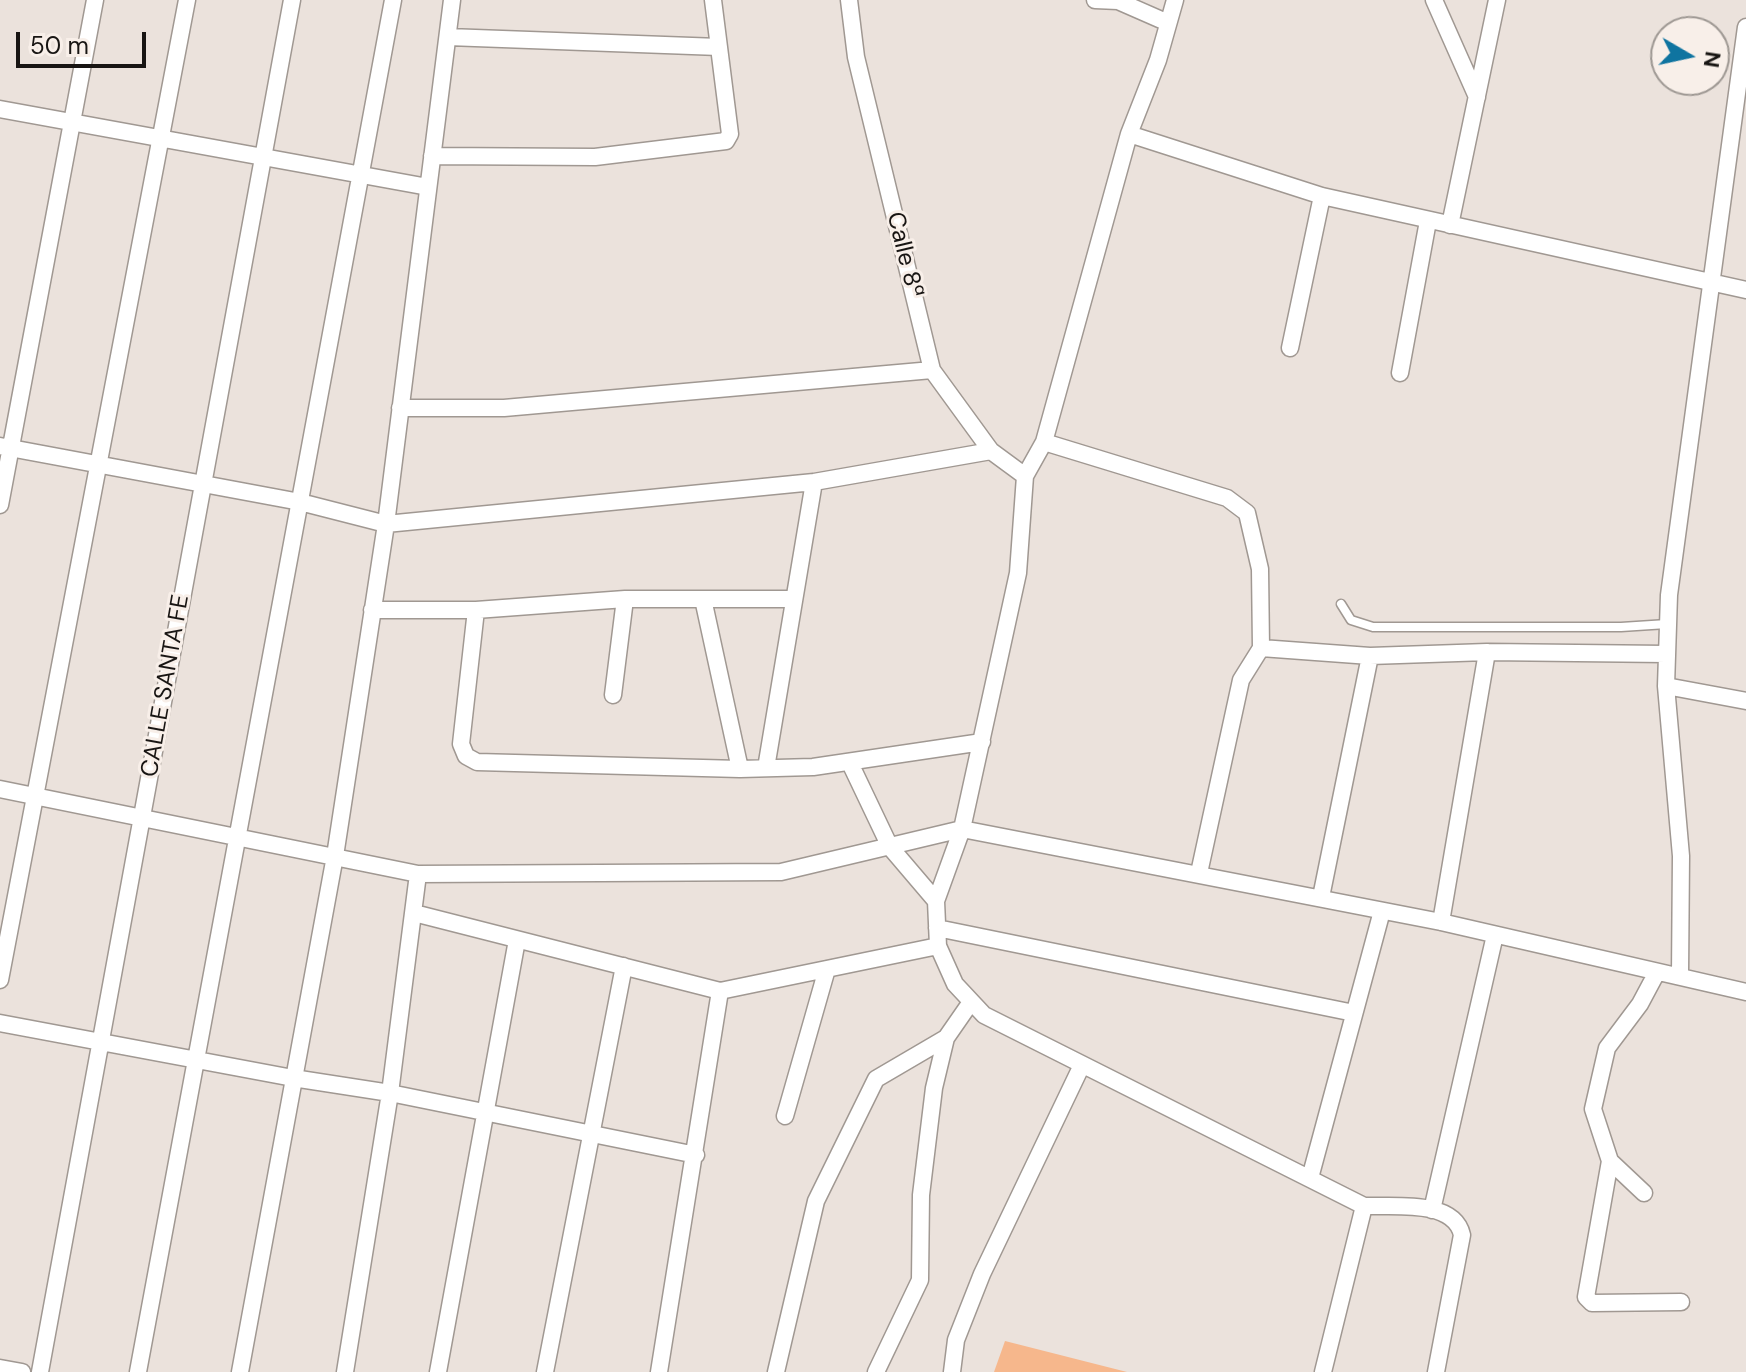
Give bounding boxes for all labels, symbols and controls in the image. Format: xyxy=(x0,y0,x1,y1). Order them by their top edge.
scale bar xyxy=(20,16,150,66)
north arrow xyxy=(1650,16,1730,96)
text: 50 m xyxy=(30,30,89,61)
text: N xyxy=(1697,49,1728,70)
street label: Calle 8ª xyxy=(879,209,929,301)
street label: CALLE SANTA FE xyxy=(136,593,196,779)

